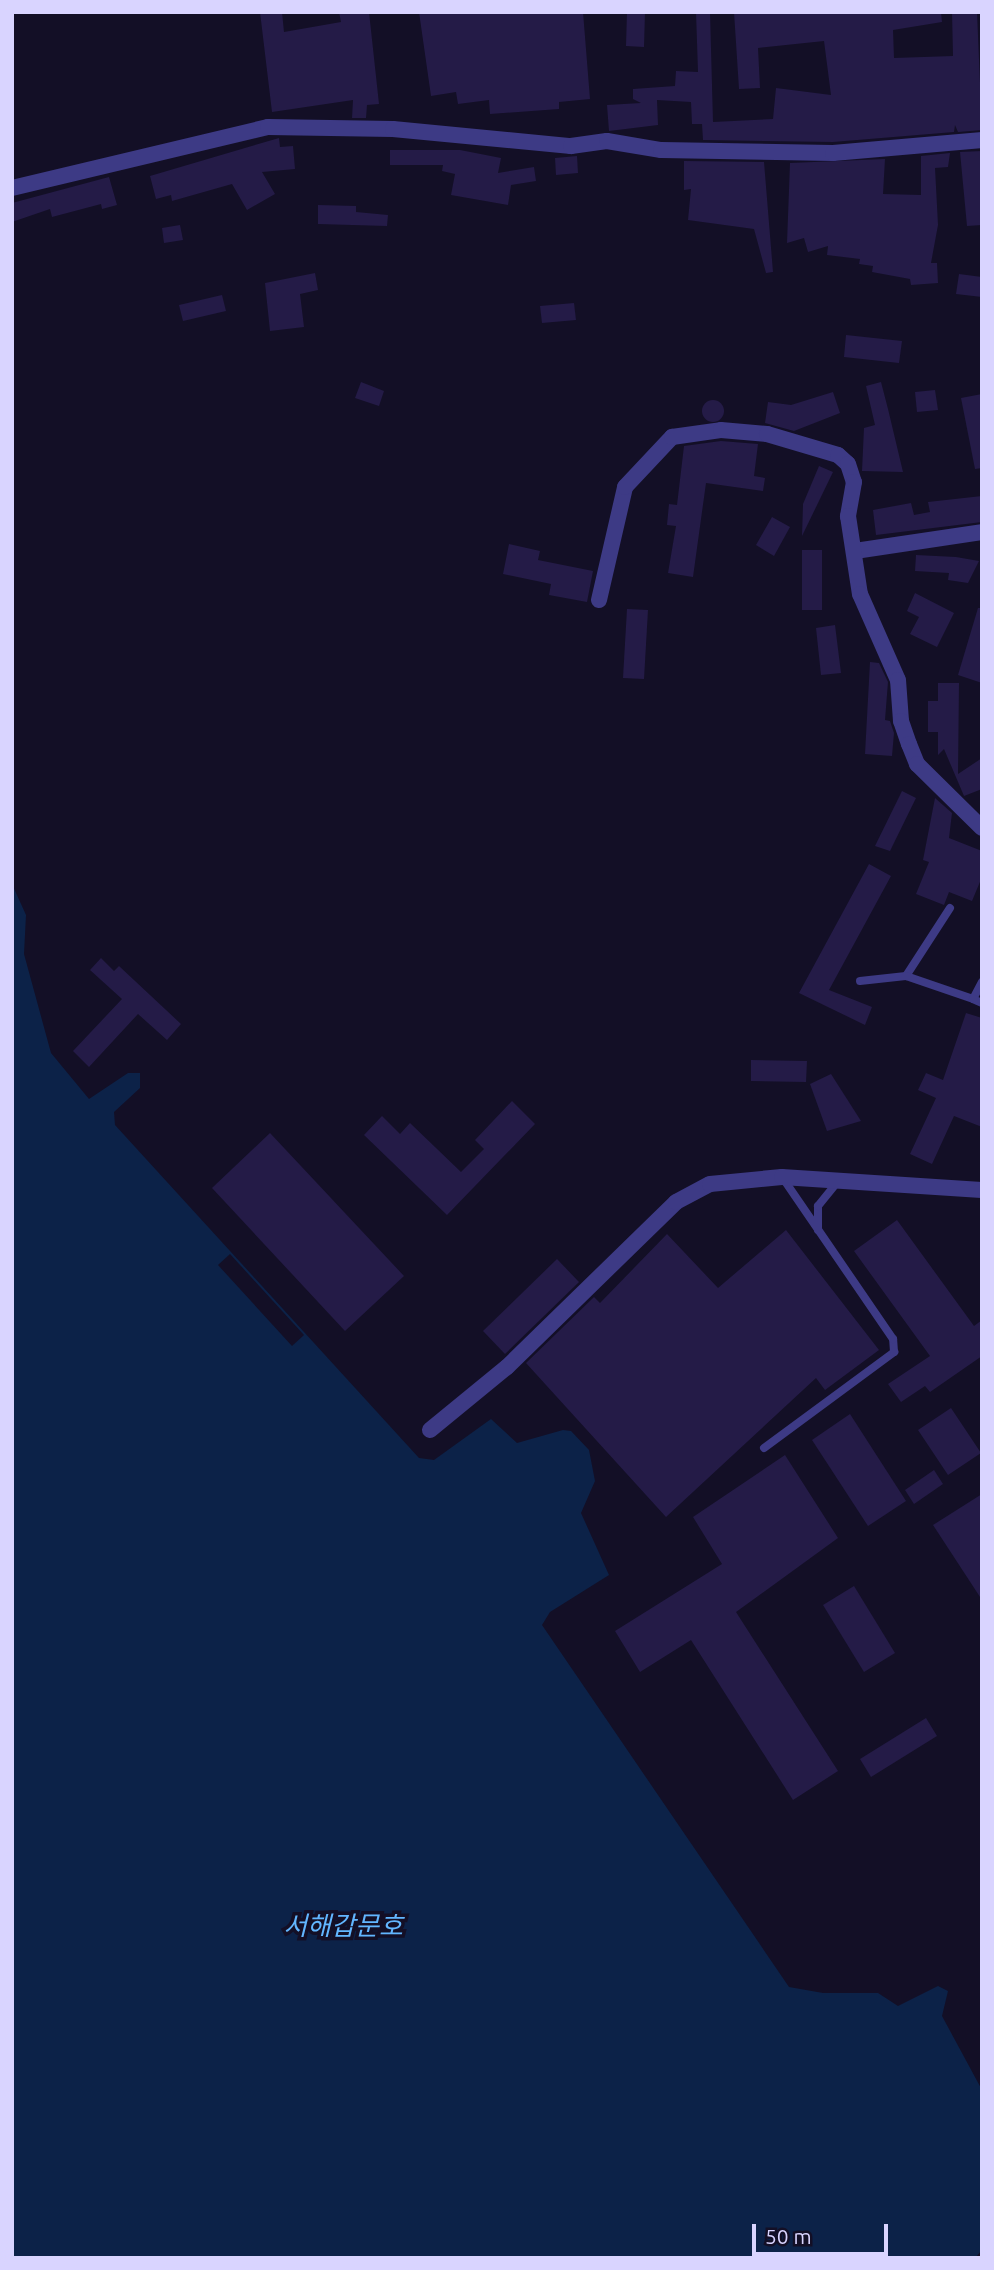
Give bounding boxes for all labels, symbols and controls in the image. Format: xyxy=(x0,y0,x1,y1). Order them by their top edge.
water label: 서해갑문호 xyxy=(283,1910,403,1942)
scale bar xyxy=(756,2210,892,2254)
text: 50 m xyxy=(765,2224,812,2248)

